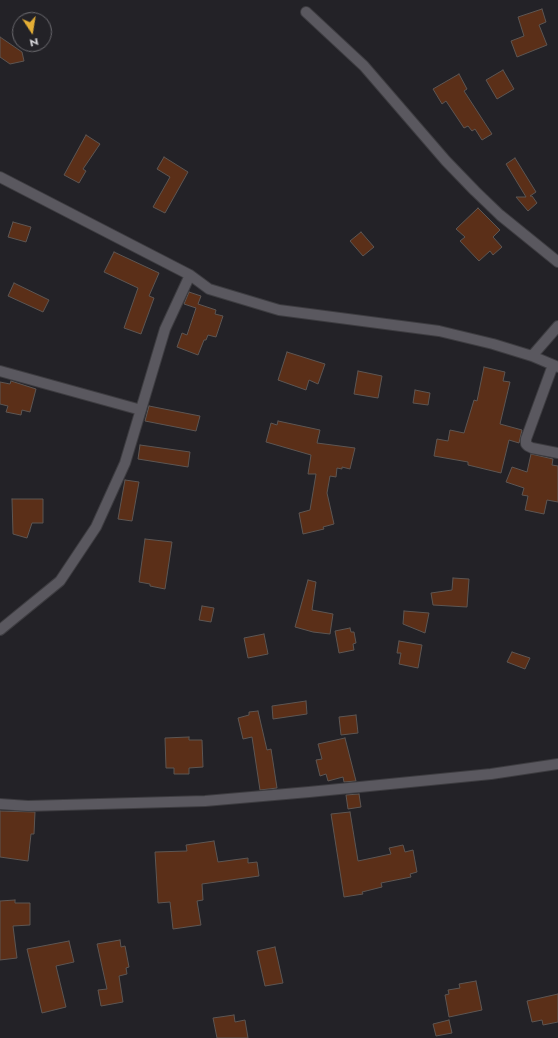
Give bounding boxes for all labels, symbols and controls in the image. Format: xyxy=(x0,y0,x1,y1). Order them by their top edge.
north arrow xyxy=(12,12,52,52)
text: N xyxy=(28,34,40,51)

